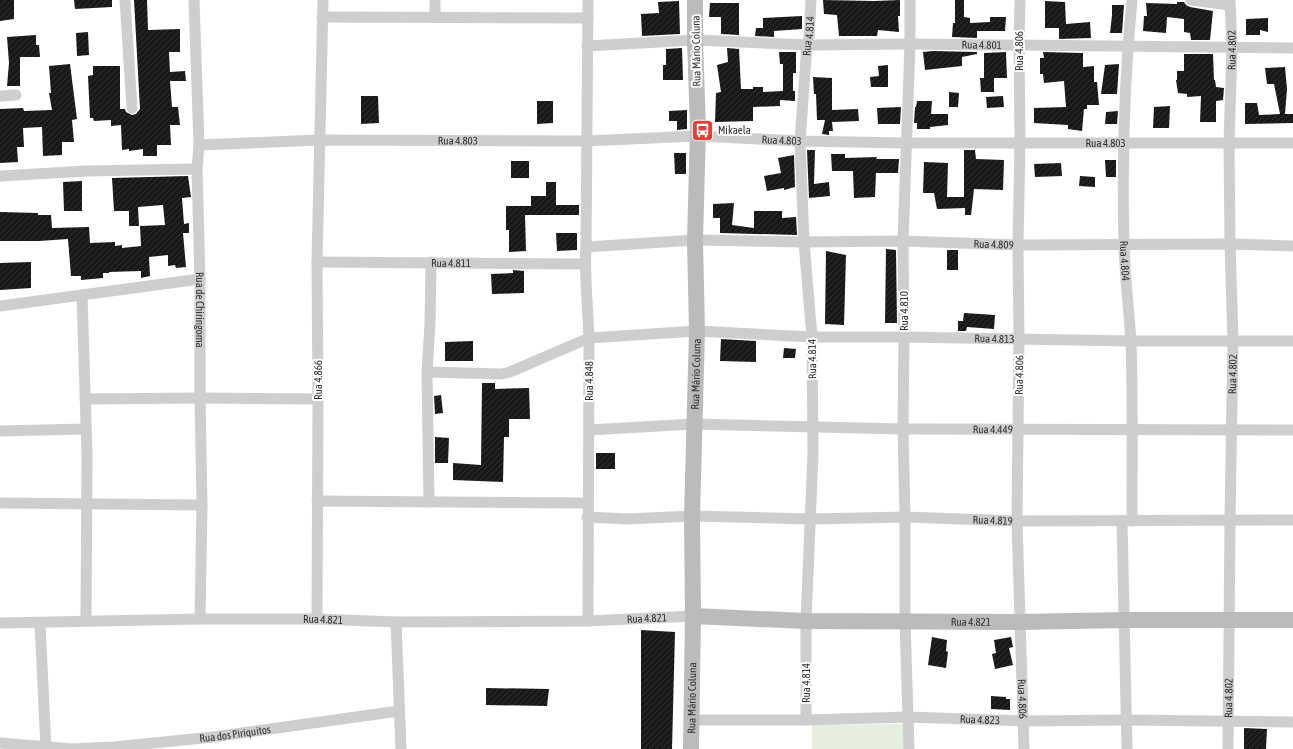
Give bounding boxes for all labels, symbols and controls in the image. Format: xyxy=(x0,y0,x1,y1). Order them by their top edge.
street label: Rua Mário Coluna xyxy=(689,15,703,87)
street label: Rua 4.814 xyxy=(800,16,816,56)
street label: Rua 4.802 xyxy=(1225,30,1238,70)
street label: Rua 4.806 xyxy=(1013,31,1025,71)
street label: Rua 4.801 xyxy=(962,39,1002,51)
bus stop icon: Mikaela xyxy=(689,117,715,143)
place label: Mikaela xyxy=(718,124,751,136)
street label: Rua 4.803 xyxy=(761,133,802,147)
street label: Rua 4.803 xyxy=(438,134,478,147)
street label: Rua 4.803 xyxy=(1086,137,1126,149)
street label: Rua 4.809 xyxy=(973,237,1014,251)
street label: Rua 4.804 xyxy=(1118,241,1132,281)
street label: Rua 4.811 xyxy=(431,257,471,269)
street label: Rua de Chiringoma xyxy=(194,272,206,348)
street label: Rua 4.810 xyxy=(898,291,910,331)
street label: Rua 4.813 xyxy=(974,332,1015,345)
street label: Rua Mário Coluna xyxy=(689,338,703,410)
street label: Rua 4.814 xyxy=(806,339,818,379)
street label: Rua 4.802 xyxy=(1226,354,1239,394)
street label: Rua 4.806 xyxy=(1013,355,1025,395)
street label: Rua 4.866 xyxy=(312,360,324,400)
street label: Rua 4.848 xyxy=(583,361,595,401)
street label: Rua 4.449 xyxy=(973,423,1013,435)
street label: Rua 4.819 xyxy=(973,513,1013,527)
street label: Rua 4.821 xyxy=(627,611,667,625)
street label: Rua 4.821 xyxy=(303,613,343,626)
street label: Rua 4.821 xyxy=(951,616,991,628)
street label: Rua Mário Coluna xyxy=(685,662,698,734)
street label: Rua 4.814 xyxy=(800,663,812,703)
street label: Rua 4.802 xyxy=(1222,678,1235,718)
street label: Rua 4.806 xyxy=(1016,679,1029,719)
street label: Rua 4.823 xyxy=(960,713,1000,726)
street label: Rua dos Piriquitos xyxy=(199,723,272,744)

